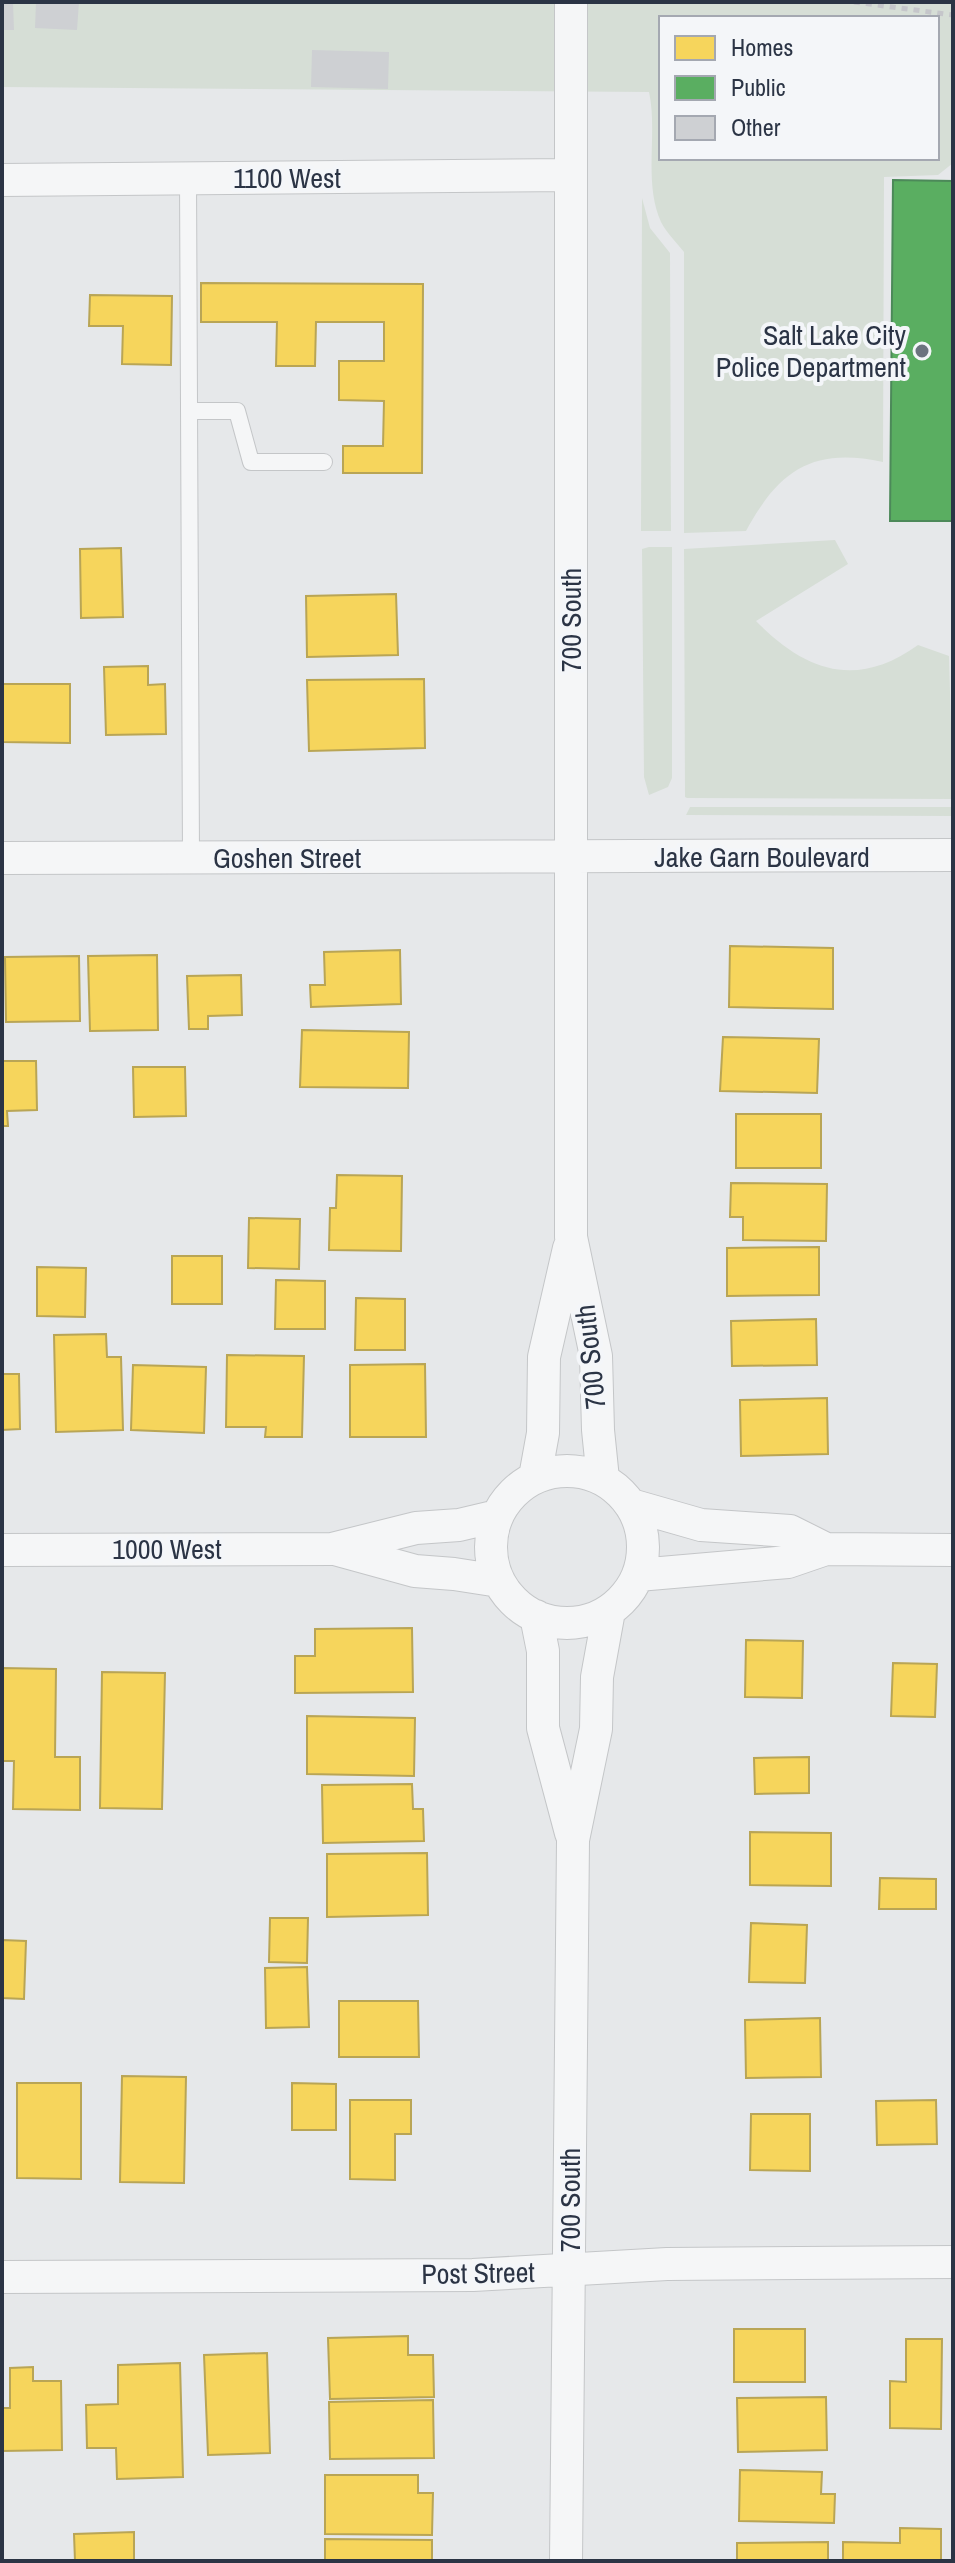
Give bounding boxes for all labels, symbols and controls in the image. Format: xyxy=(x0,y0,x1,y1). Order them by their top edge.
legend xyxy=(659,16,939,160)
text: Homes xyxy=(731,31,793,63)
text: Public xyxy=(731,71,786,103)
text: Other xyxy=(731,111,781,143)
street label: 1100 West xyxy=(233,159,341,197)
place label: Salt Lake City Police Department xyxy=(716,316,907,386)
marker: Salt Lake City Police Department xyxy=(913,342,931,360)
street label: 700 South xyxy=(552,568,590,672)
street label: Jake Garn Boulevard xyxy=(654,838,870,876)
street label: Goshen Street xyxy=(213,839,361,877)
street label: 700 South xyxy=(566,1303,614,1411)
street label: 1000 West xyxy=(112,1530,222,1568)
street label: 700 South xyxy=(551,2148,589,2252)
street label: Post Street xyxy=(421,2253,535,2293)

